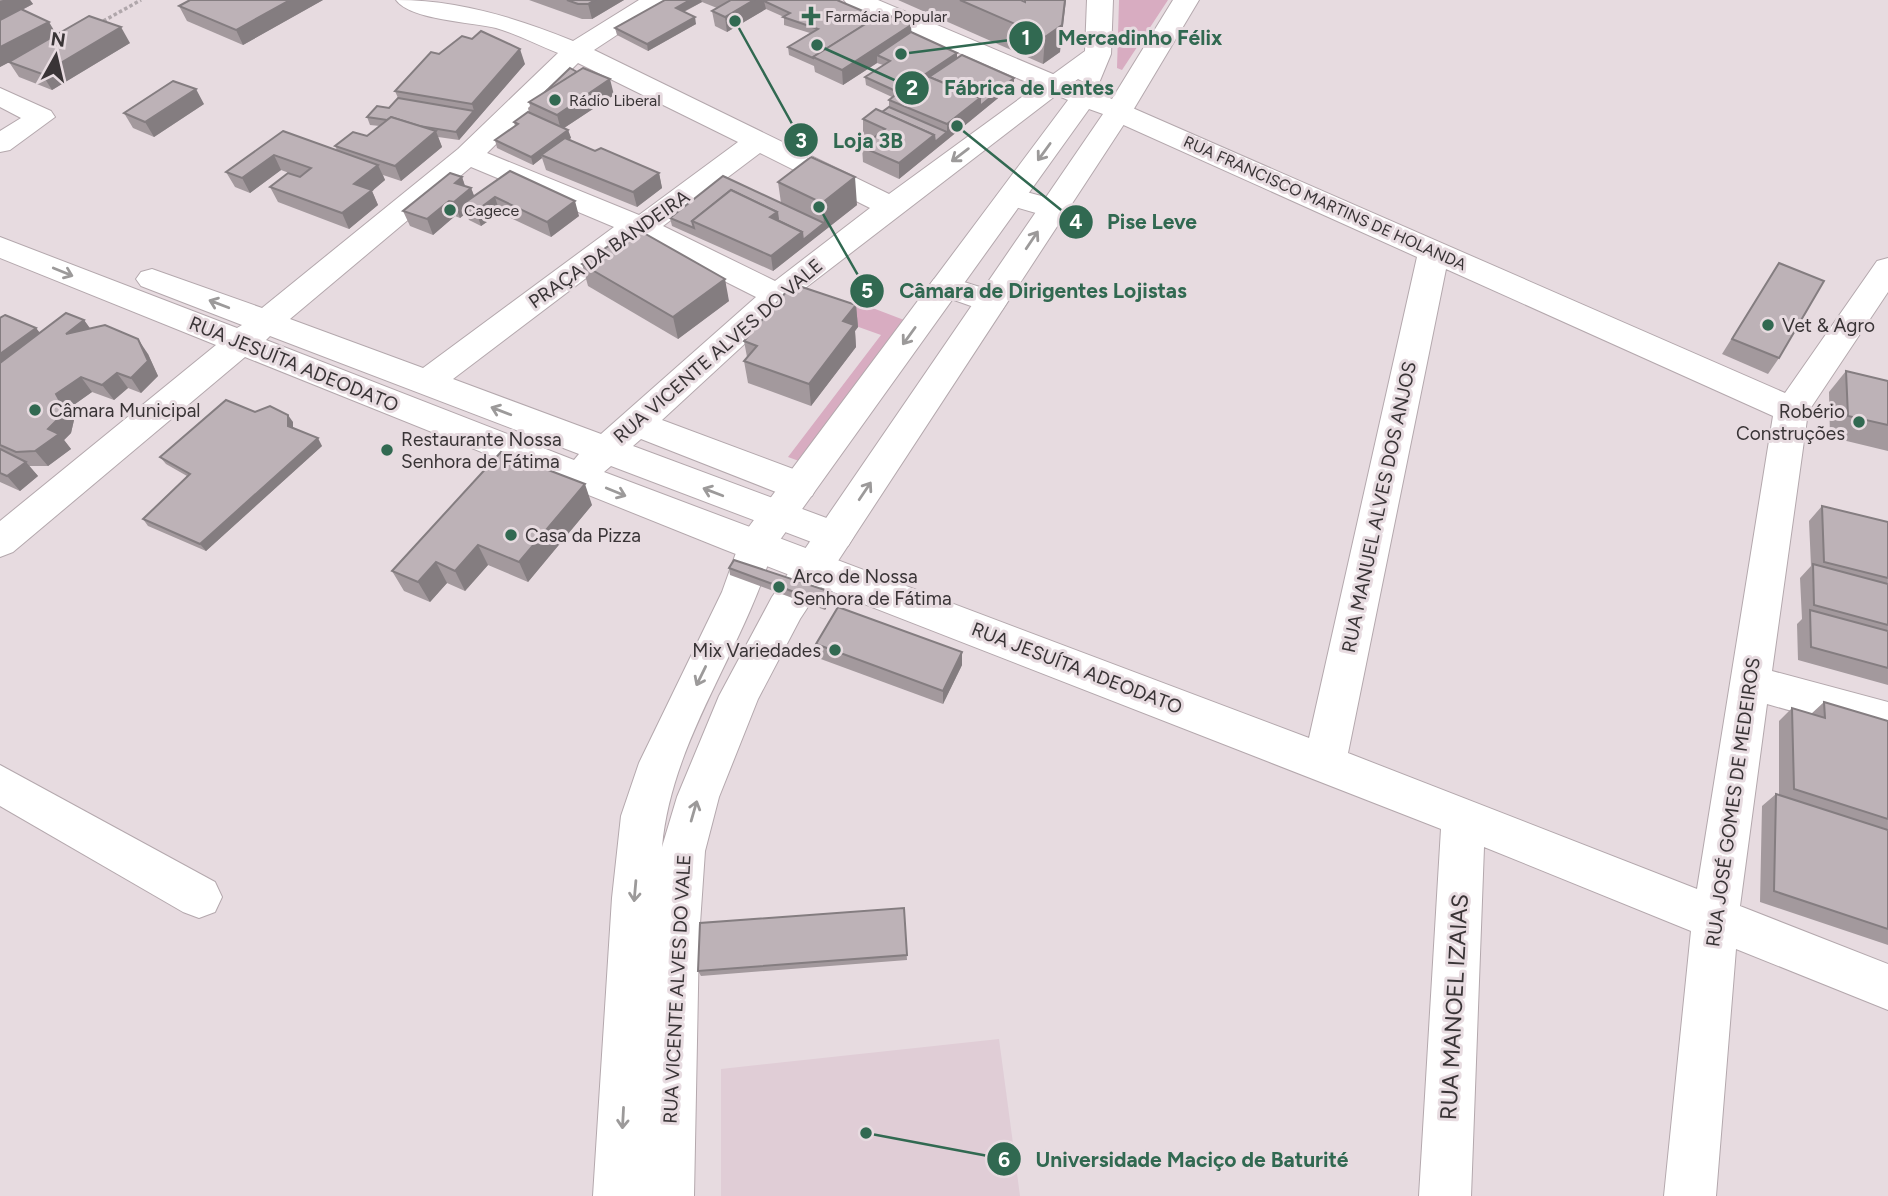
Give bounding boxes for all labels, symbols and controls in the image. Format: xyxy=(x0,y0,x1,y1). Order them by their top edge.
place label: Farmácia Popular xyxy=(825,7,948,26)
marker: Farmácia Popular xyxy=(803,8,819,24)
callout: Mercadinho Félix xyxy=(1008,17,1236,59)
north arrow xyxy=(21,21,91,91)
text: 1 xyxy=(1022,25,1030,50)
text: Mercadinho Félix xyxy=(1058,25,1223,50)
text: N xyxy=(49,27,67,52)
callout: Fábrica de Lentes xyxy=(895,67,1128,109)
text: 2 xyxy=(906,75,918,100)
text: Fábrica de Lentes xyxy=(944,75,1114,100)
place label: Rádio Liberal xyxy=(569,91,661,110)
marker: Rádio Liberal xyxy=(547,92,563,108)
callout: Loja 3B xyxy=(784,119,917,161)
text: 3 xyxy=(795,128,807,153)
text: Loja 3B xyxy=(833,128,903,153)
street label: RUA FRANCISCO MARTINS DE HOLANDA xyxy=(1181,132,1469,274)
one-way arrow xyxy=(1037,142,1051,161)
one-way arrow xyxy=(951,148,970,162)
street label: PRAÇA DA BANDEIRA xyxy=(524,185,694,313)
place label: Cagece xyxy=(464,201,519,220)
callout: Pise Leve xyxy=(1058,201,1211,243)
marker: Cagece xyxy=(442,202,458,218)
text: 4 xyxy=(1069,209,1083,234)
text: Pise Leve xyxy=(1107,209,1197,234)
one-way arrow xyxy=(1025,231,1039,251)
street label: RUA VICENTE ALVES DO VALE xyxy=(609,254,827,448)
one-way arrow xyxy=(52,266,74,279)
callout: Câmara de Dirigentes Lojistas xyxy=(850,270,1200,312)
text: 5 xyxy=(861,278,873,303)
text: Câmara de Dirigentes Lojistas xyxy=(899,278,1187,303)
one-way arrow xyxy=(209,297,231,310)
street label: RUA JESUÍTA ADEODATO xyxy=(186,311,402,417)
place label: Vet & Agro xyxy=(1782,314,1875,337)
marker: Vet & Agro xyxy=(1760,317,1776,333)
one-way arrow xyxy=(902,326,917,345)
street label: RUA MANUEL ALVES DOS ANJOS xyxy=(1337,359,1421,655)
place label: Câmara Municipal xyxy=(49,399,201,422)
place label: Robério Construções xyxy=(1736,400,1845,445)
marker: Câmara Municipal xyxy=(27,402,43,418)
one-way arrow xyxy=(491,403,512,416)
marker: Robério Construções xyxy=(1851,414,1867,430)
place label: Restaurante Nossa Senhora de Fátima xyxy=(401,428,562,473)
marker: Restaurante Nossa Senhora de Fátima xyxy=(379,442,395,458)
one-way arrow xyxy=(858,482,872,501)
one-way arrow xyxy=(703,485,725,498)
one-way arrow xyxy=(605,486,627,499)
place label: Casa da Pizza xyxy=(525,524,641,547)
marker: Casa da Pizza xyxy=(503,527,519,543)
place label: Arco de Nossa Senhora de Fátima xyxy=(793,565,952,610)
marker: Arco de Nossa Senhora de Fátima xyxy=(771,579,787,595)
street label: RUA JESUÍTA ADEODATO xyxy=(968,617,1186,719)
place label: Mix Variedades xyxy=(692,639,821,662)
marker: Mix Variedades xyxy=(827,642,843,658)
street label: RUA JOSÉ GOMES DE MEDEIROS xyxy=(1701,656,1765,948)
one-way arrow xyxy=(694,665,707,686)
one-way arrow xyxy=(689,800,702,822)
street label: RUA VICENTE ALVES DO VALE xyxy=(658,854,696,1124)
one-way arrow xyxy=(629,879,642,902)
street label: RUA MANOEL IZAIAS xyxy=(1434,893,1474,1121)
one-way arrow xyxy=(617,1107,630,1130)
callout: Universidade Maciço de Baturité xyxy=(986,1138,1363,1180)
text: 6 xyxy=(998,1147,1010,1172)
text: Universidade Maciço de Baturité xyxy=(1035,1147,1349,1172)

